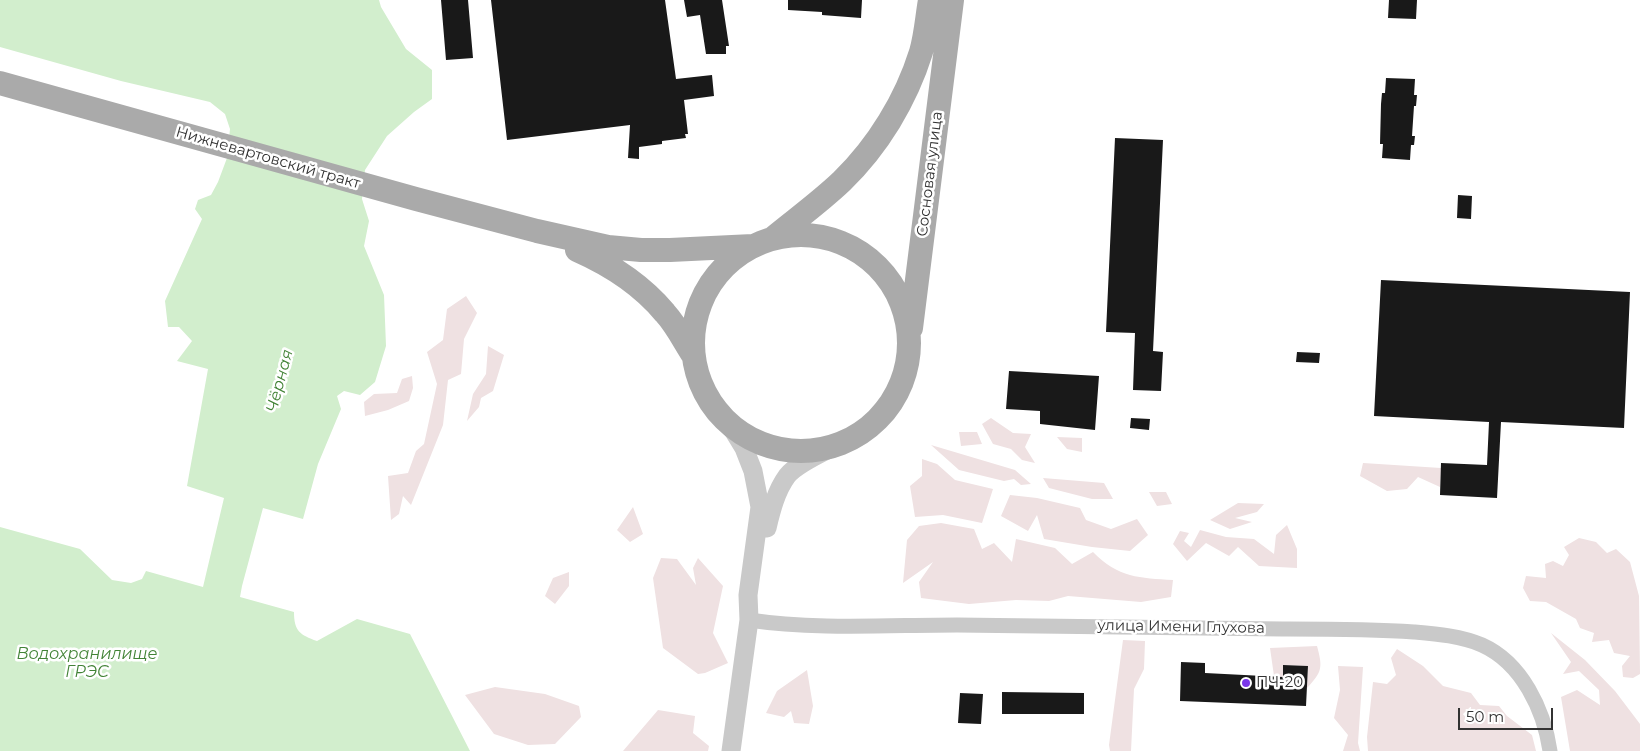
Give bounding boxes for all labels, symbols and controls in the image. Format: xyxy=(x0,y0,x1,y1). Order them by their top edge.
street label: Сосновая улица xyxy=(913,110,947,238)
street label: Нижневартовский тракт xyxy=(174,123,362,193)
water label: Чёрная xyxy=(262,348,298,414)
street label: улица Имени Глухова xyxy=(1097,617,1265,637)
water label: Водохранилище ГРЭС xyxy=(17,644,157,682)
place label: ПЧ-20 xyxy=(1256,674,1303,692)
marker: ПЧ-20 xyxy=(1240,677,1252,689)
scale bar xyxy=(1460,698,1555,730)
text: 50 m xyxy=(1466,707,1504,726)

